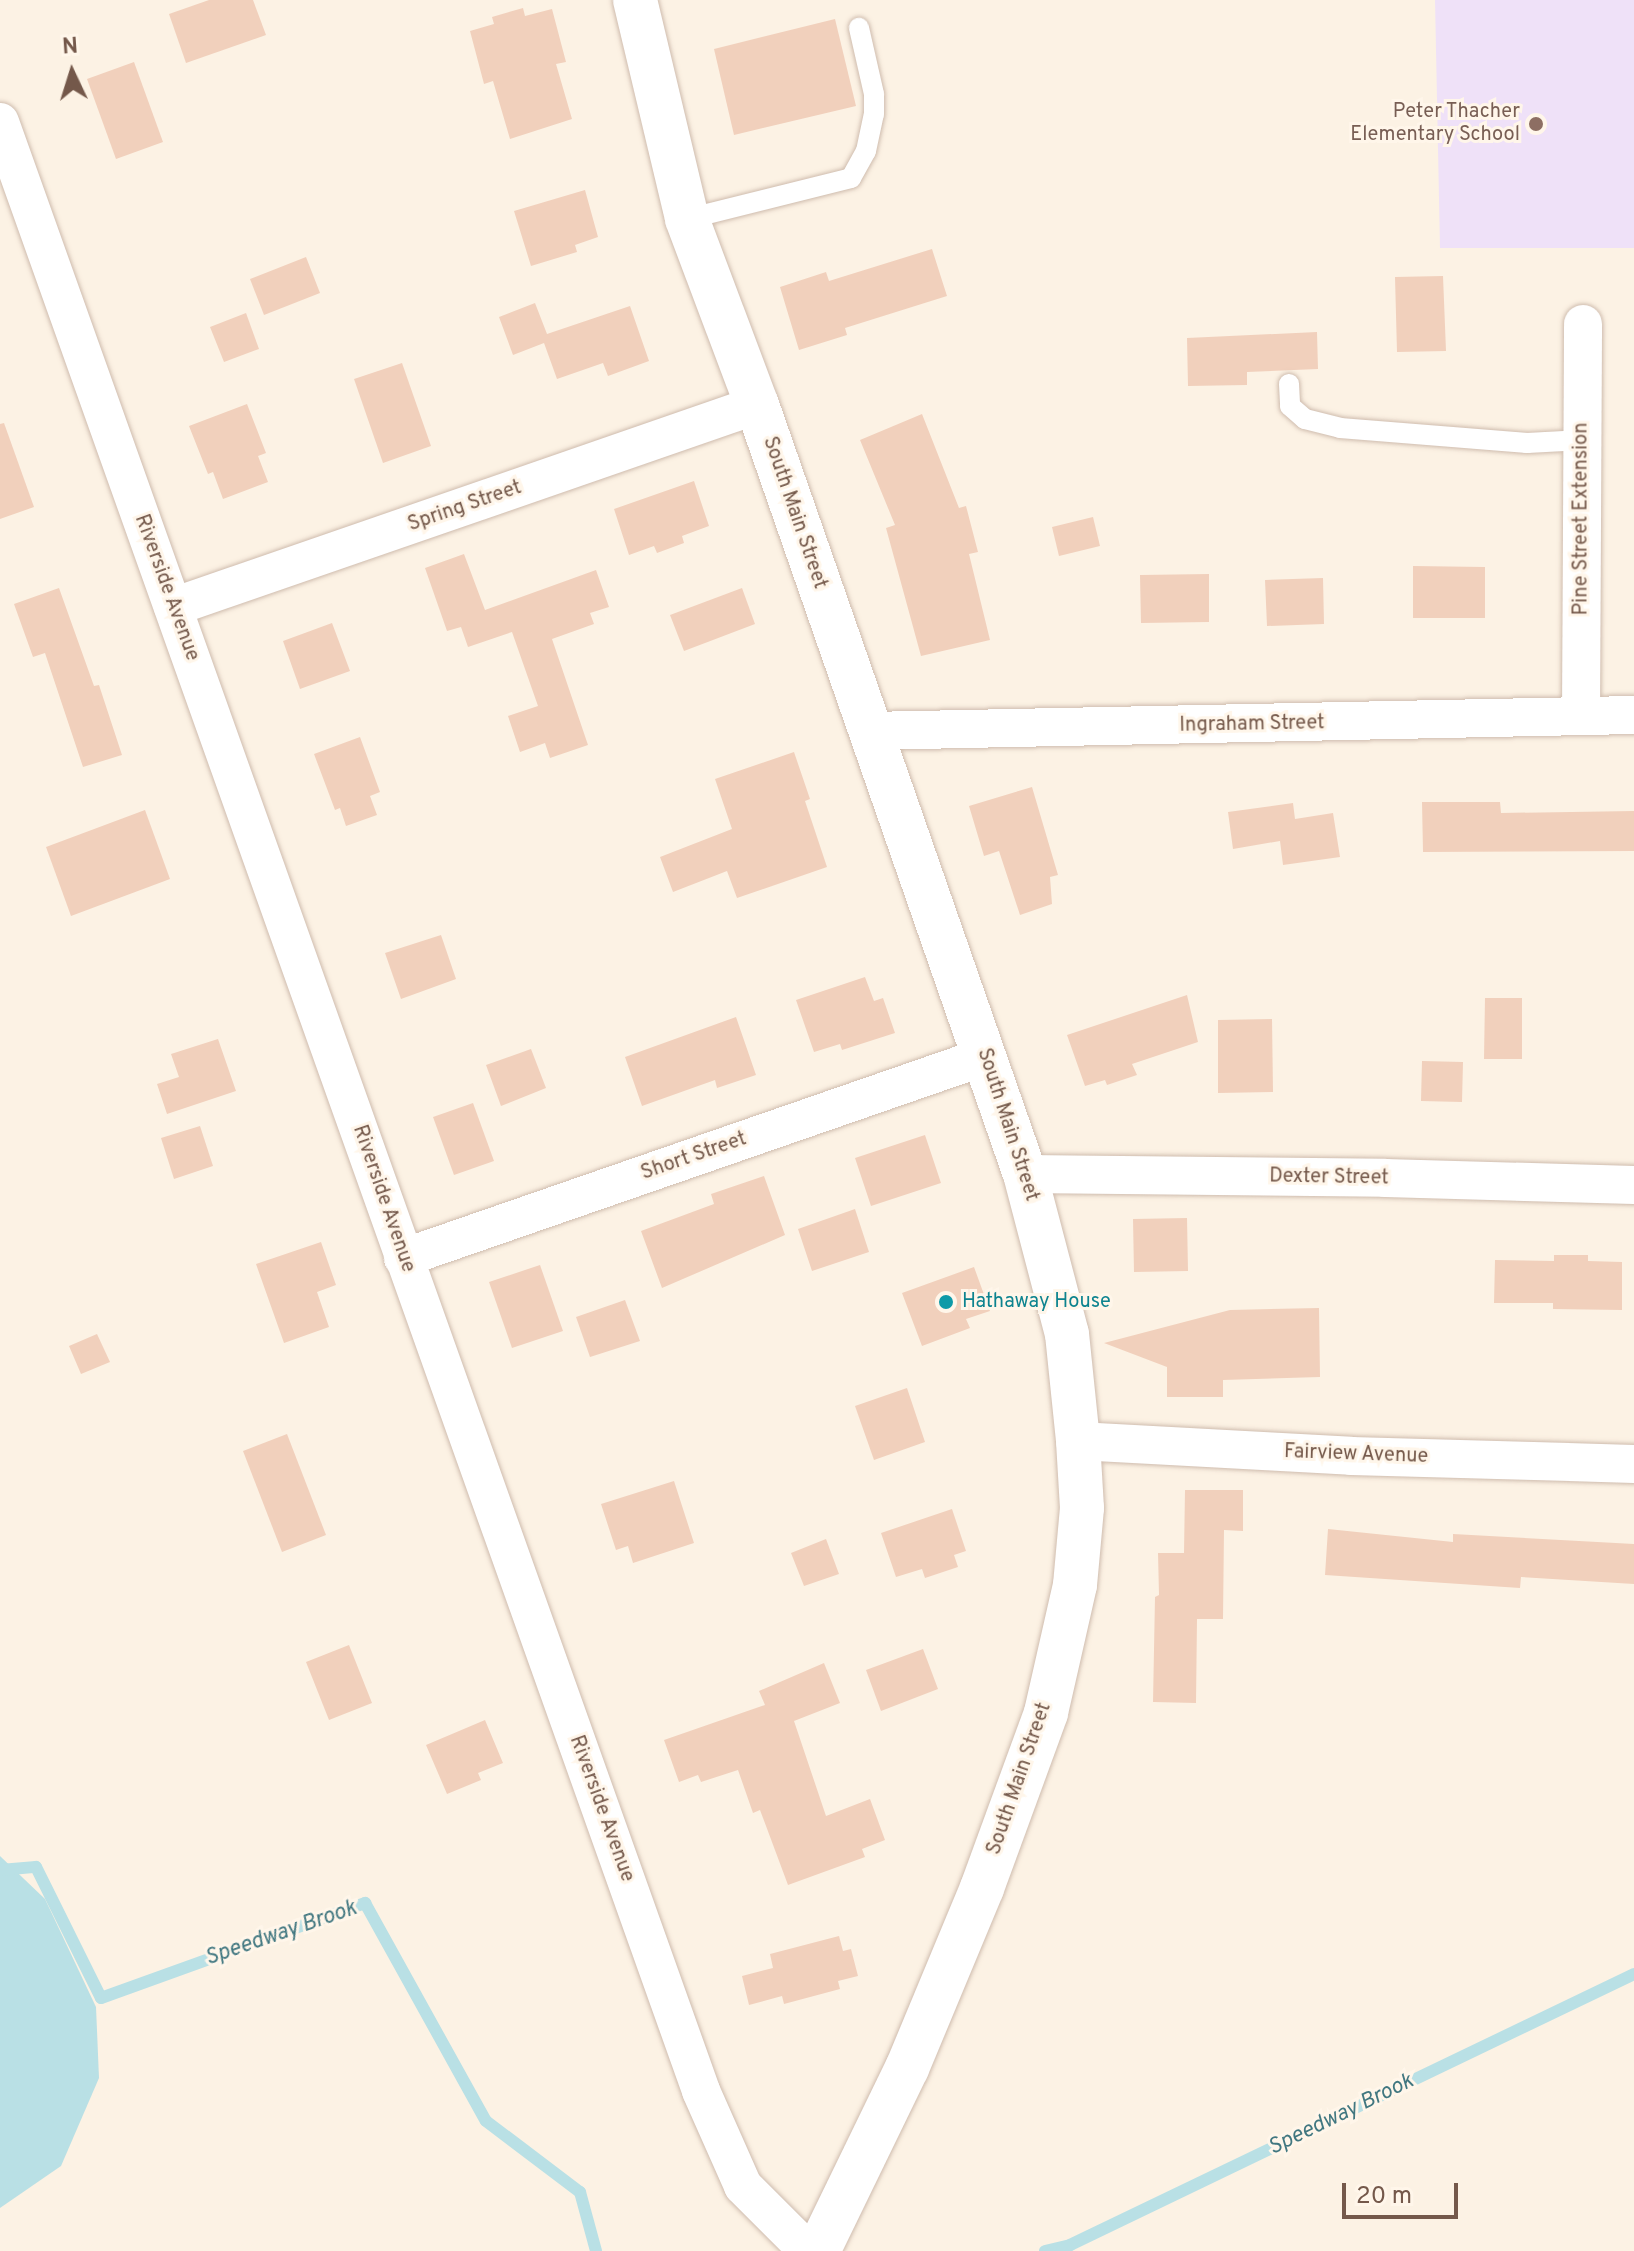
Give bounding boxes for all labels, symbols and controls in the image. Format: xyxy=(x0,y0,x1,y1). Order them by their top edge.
north arrow xyxy=(32,32,112,112)
text: N xyxy=(61,34,79,62)
place label: Peter Thacher Elementary School xyxy=(1350,100,1520,147)
marker: Peter Thacher Elementary School xyxy=(1527,115,1545,133)
street label: Pine Street Extension xyxy=(1570,423,1594,615)
street label: South Main Street xyxy=(757,434,831,592)
street label: Spring Street xyxy=(405,476,525,538)
street label: Riverside Avenue xyxy=(128,511,204,665)
street label: Ingraham Street xyxy=(1179,712,1325,738)
street label: South Main Street xyxy=(971,1046,1043,1204)
street label: Riverside Avenue xyxy=(346,1122,420,1276)
street label: Short Street xyxy=(638,1128,750,1186)
street label: Dexter Street xyxy=(1269,1165,1389,1191)
place label: Hathaway House xyxy=(962,1290,1111,1314)
marker: Hathaway House xyxy=(937,1293,955,1311)
street label: Fairview Avenue xyxy=(1283,1440,1429,1470)
street label: South Main Street xyxy=(983,1700,1057,1858)
street label: Riverside Avenue xyxy=(563,1732,639,1886)
water label: Speedway Brook xyxy=(202,1896,360,1972)
water label: Speedway Brook xyxy=(1264,2068,1418,2162)
scale bar xyxy=(1346,2167,1462,2217)
text: 20 m xyxy=(1356,2182,1412,2212)

